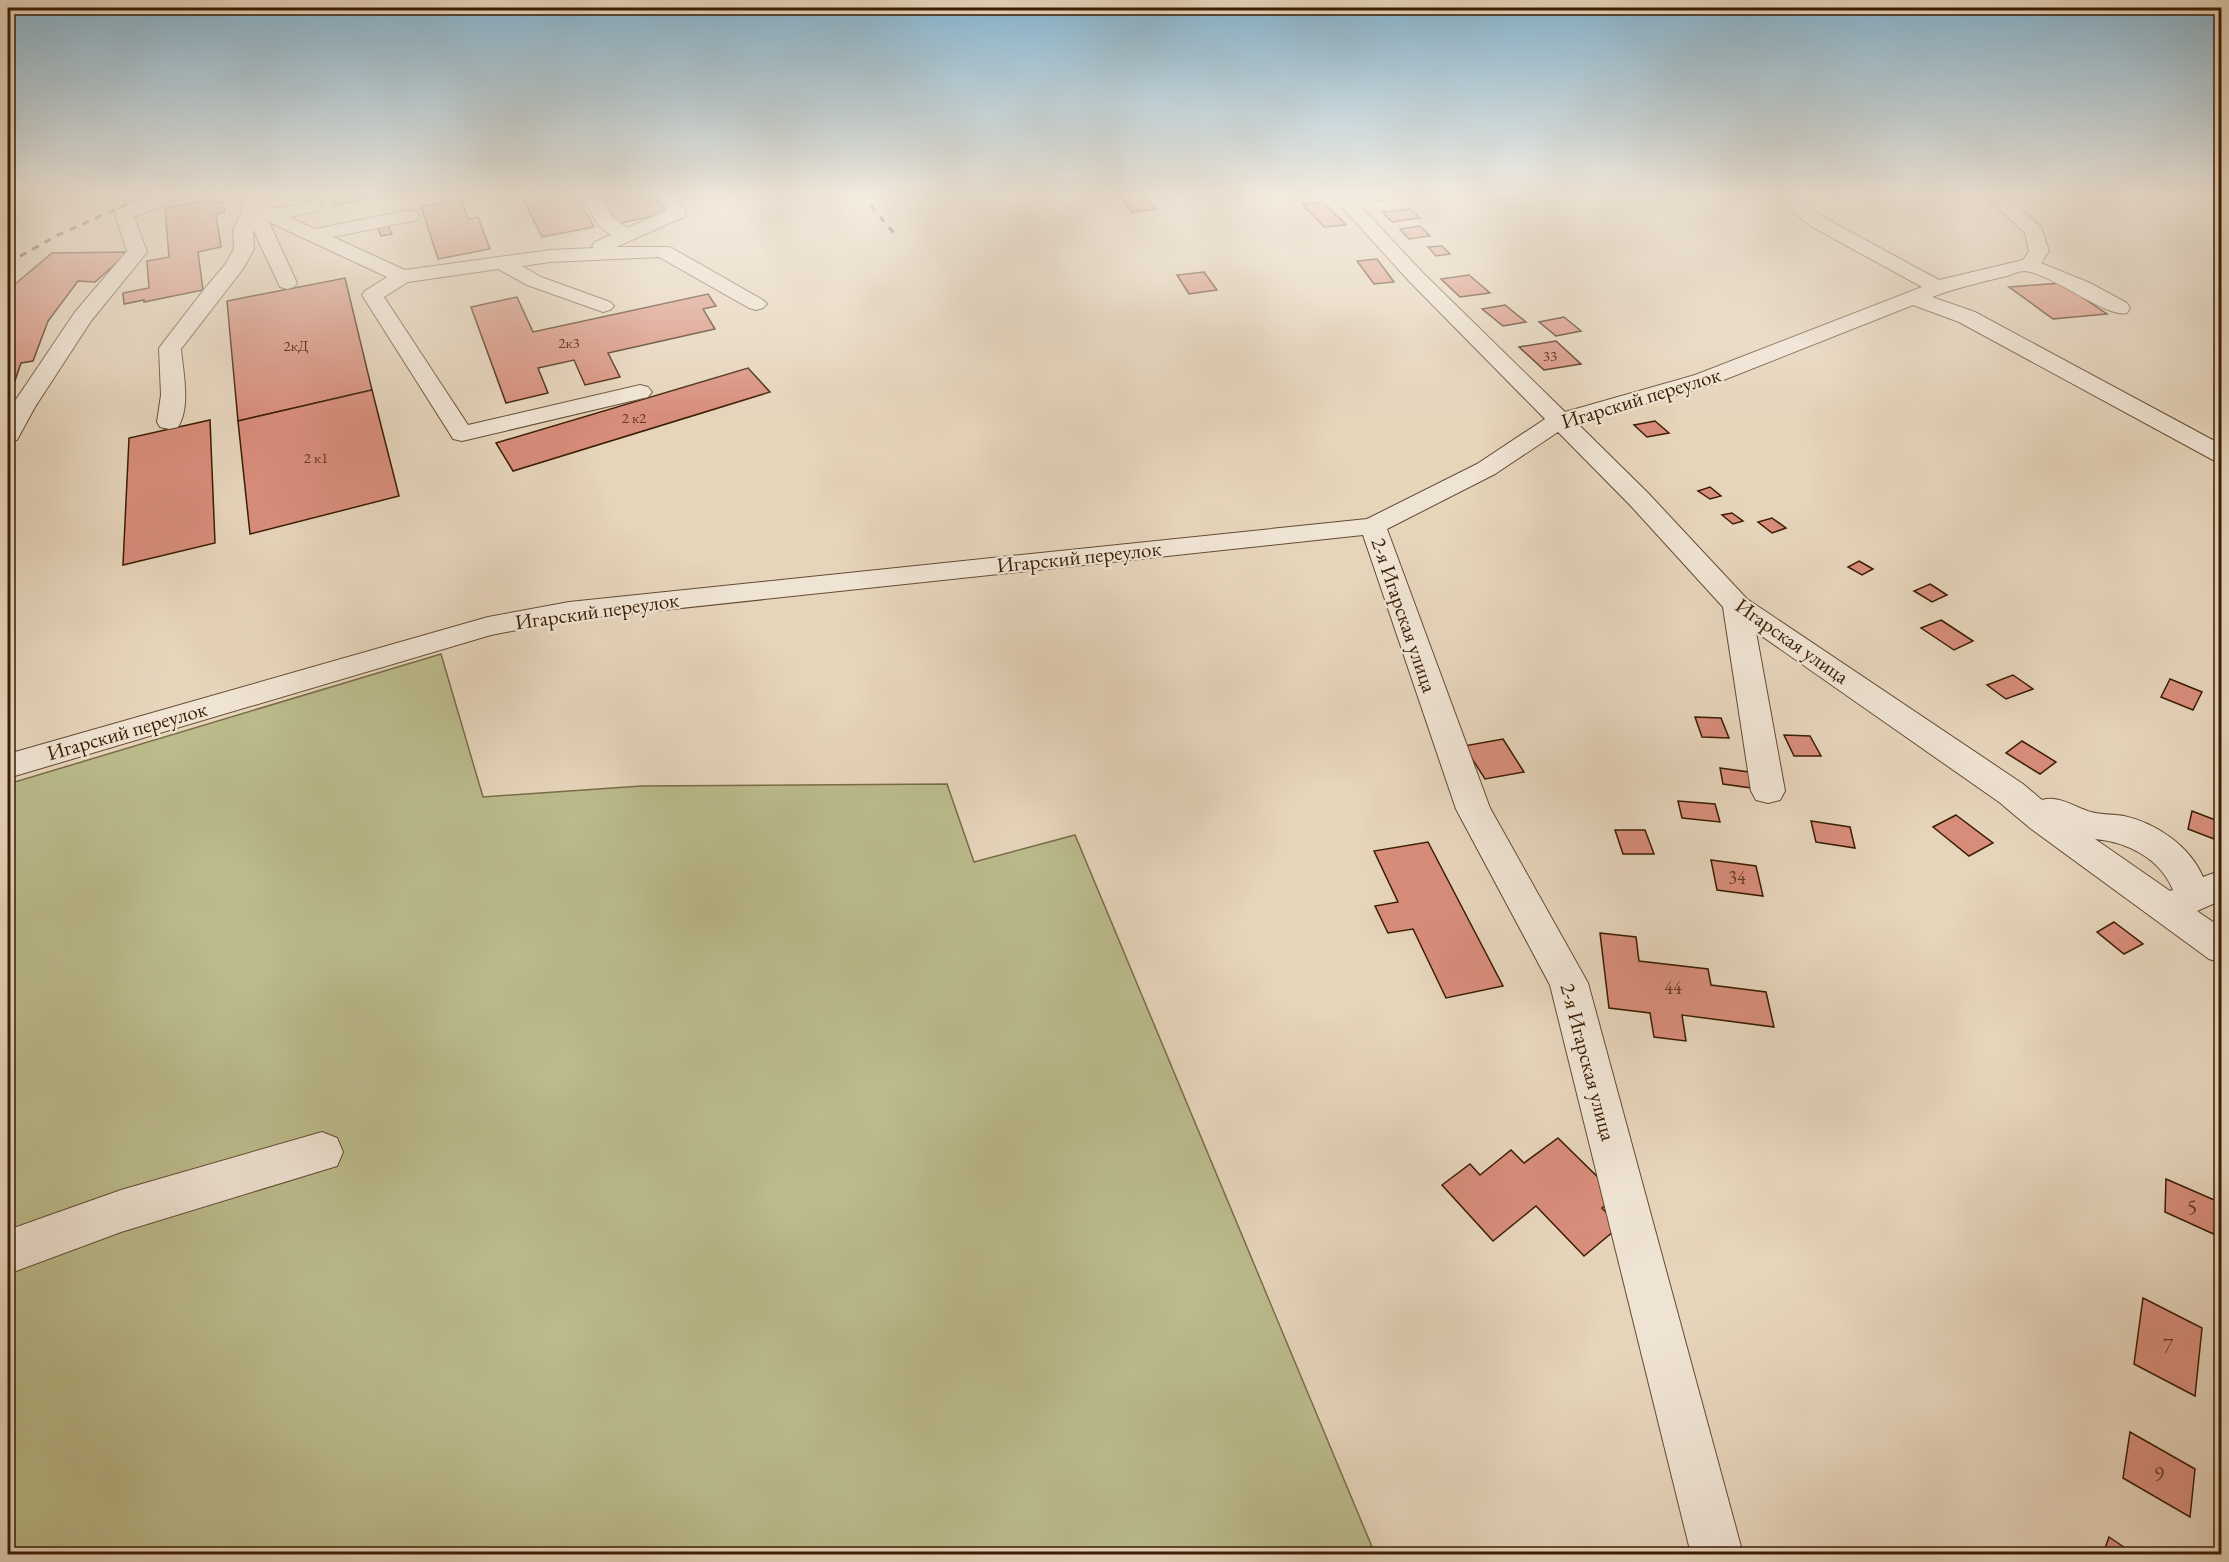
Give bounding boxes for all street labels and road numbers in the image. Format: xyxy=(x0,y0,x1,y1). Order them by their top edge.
street label: Игарский переулок xyxy=(1558,360,1724,435)
street label: Игарский переулок xyxy=(995,534,1163,579)
street label: 2-я Игарская улица xyxy=(1365,534,1444,696)
street label: Игарский переулок xyxy=(513,586,681,635)
street label: Игарская улица xyxy=(1730,592,1855,690)
street label: Игарский переулок xyxy=(44,695,210,766)
street label: 2-я Игарская улица xyxy=(1554,980,1623,1144)

